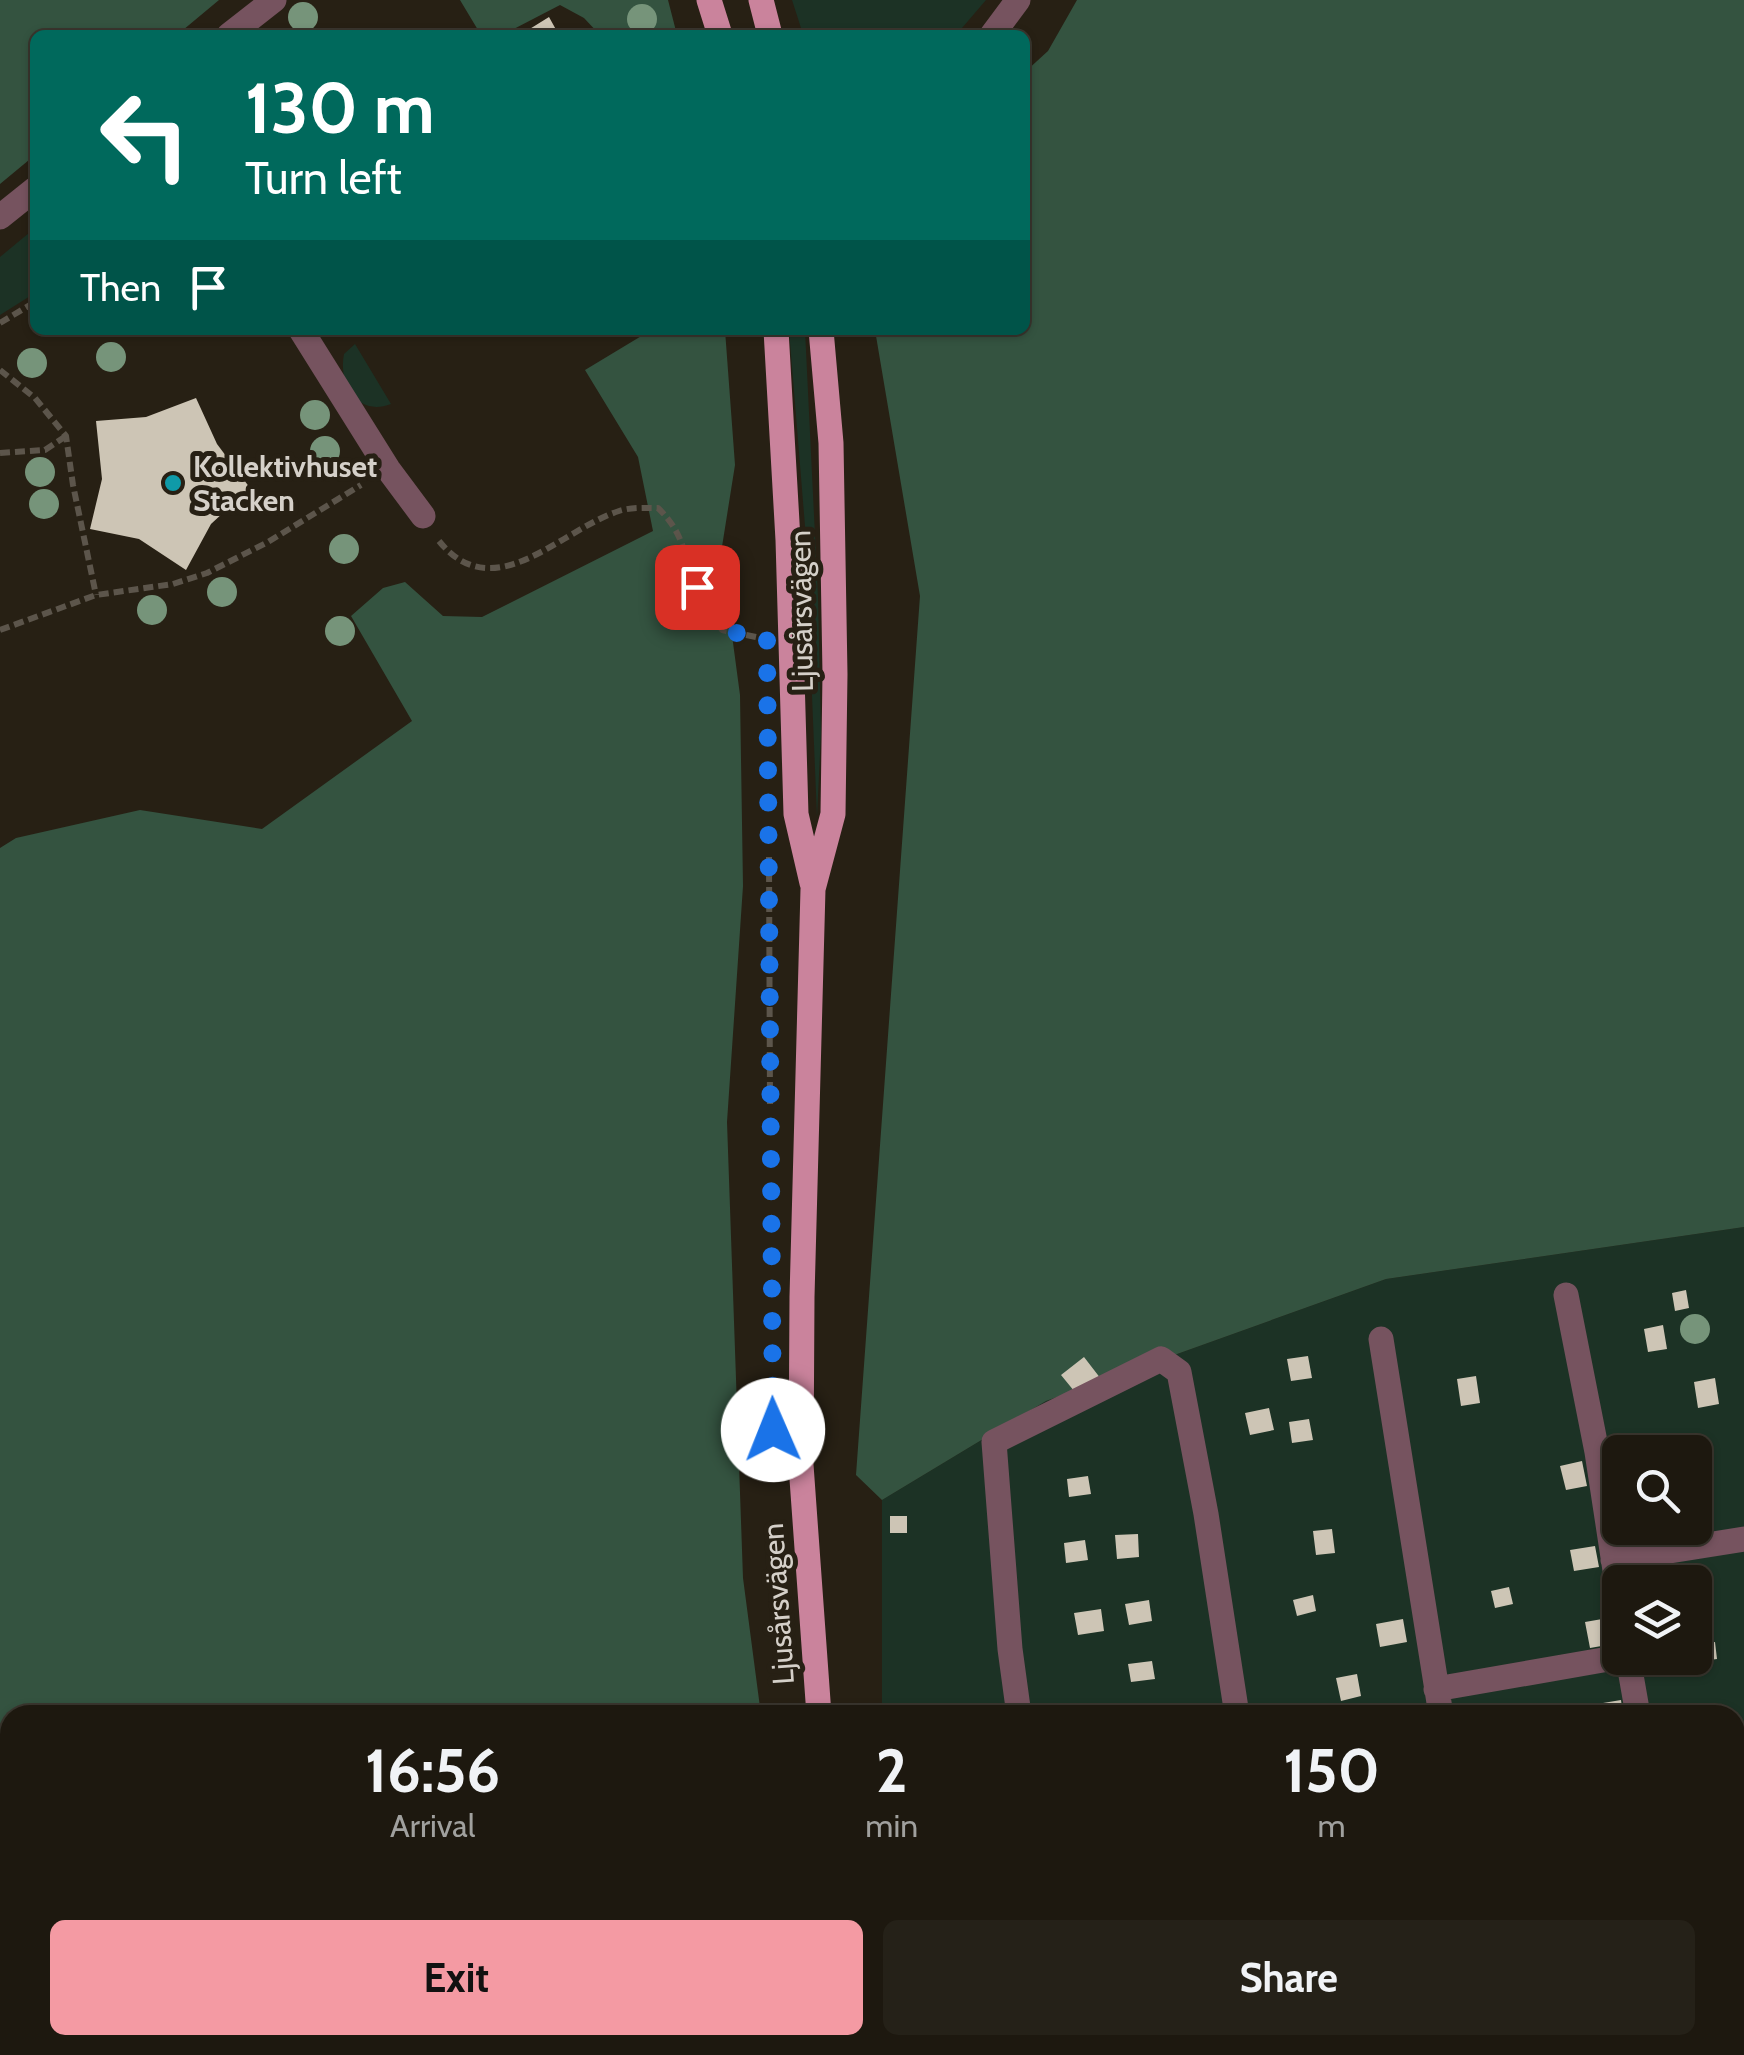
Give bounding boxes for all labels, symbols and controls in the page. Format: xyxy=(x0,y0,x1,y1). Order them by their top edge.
text: 130 m xyxy=(245,65,435,151)
icon: left xyxy=(80,70,210,200)
text: Turn left xyxy=(245,151,402,205)
icon: arrive xyxy=(181,260,236,315)
text: Then xyxy=(80,264,161,311)
place label: Kollektivhuset Stacken xyxy=(193,448,377,519)
marker: Kollektivhuset Stacken xyxy=(162,472,184,494)
street label: Ljusårsvägen xyxy=(781,530,821,692)
pin xyxy=(655,545,740,630)
icon: arrive xyxy=(670,560,725,615)
position arrow xyxy=(721,1378,825,1482)
map controls xyxy=(1602,1435,1712,1675)
button: search xyxy=(1602,1435,1712,1545)
street label: Ljusårsvägen xyxy=(754,1522,802,1686)
button: layers xyxy=(1602,1565,1712,1675)
text: 16:56 xyxy=(365,1734,500,1807)
text: 2 xyxy=(876,1734,908,1807)
text: 150 xyxy=(1283,1734,1380,1807)
text: Arrival xyxy=(390,1806,475,1845)
text: min xyxy=(865,1806,918,1845)
text: m xyxy=(1317,1806,1346,1845)
button: Exit xyxy=(50,1920,863,2035)
button: Share xyxy=(883,1920,1695,2035)

